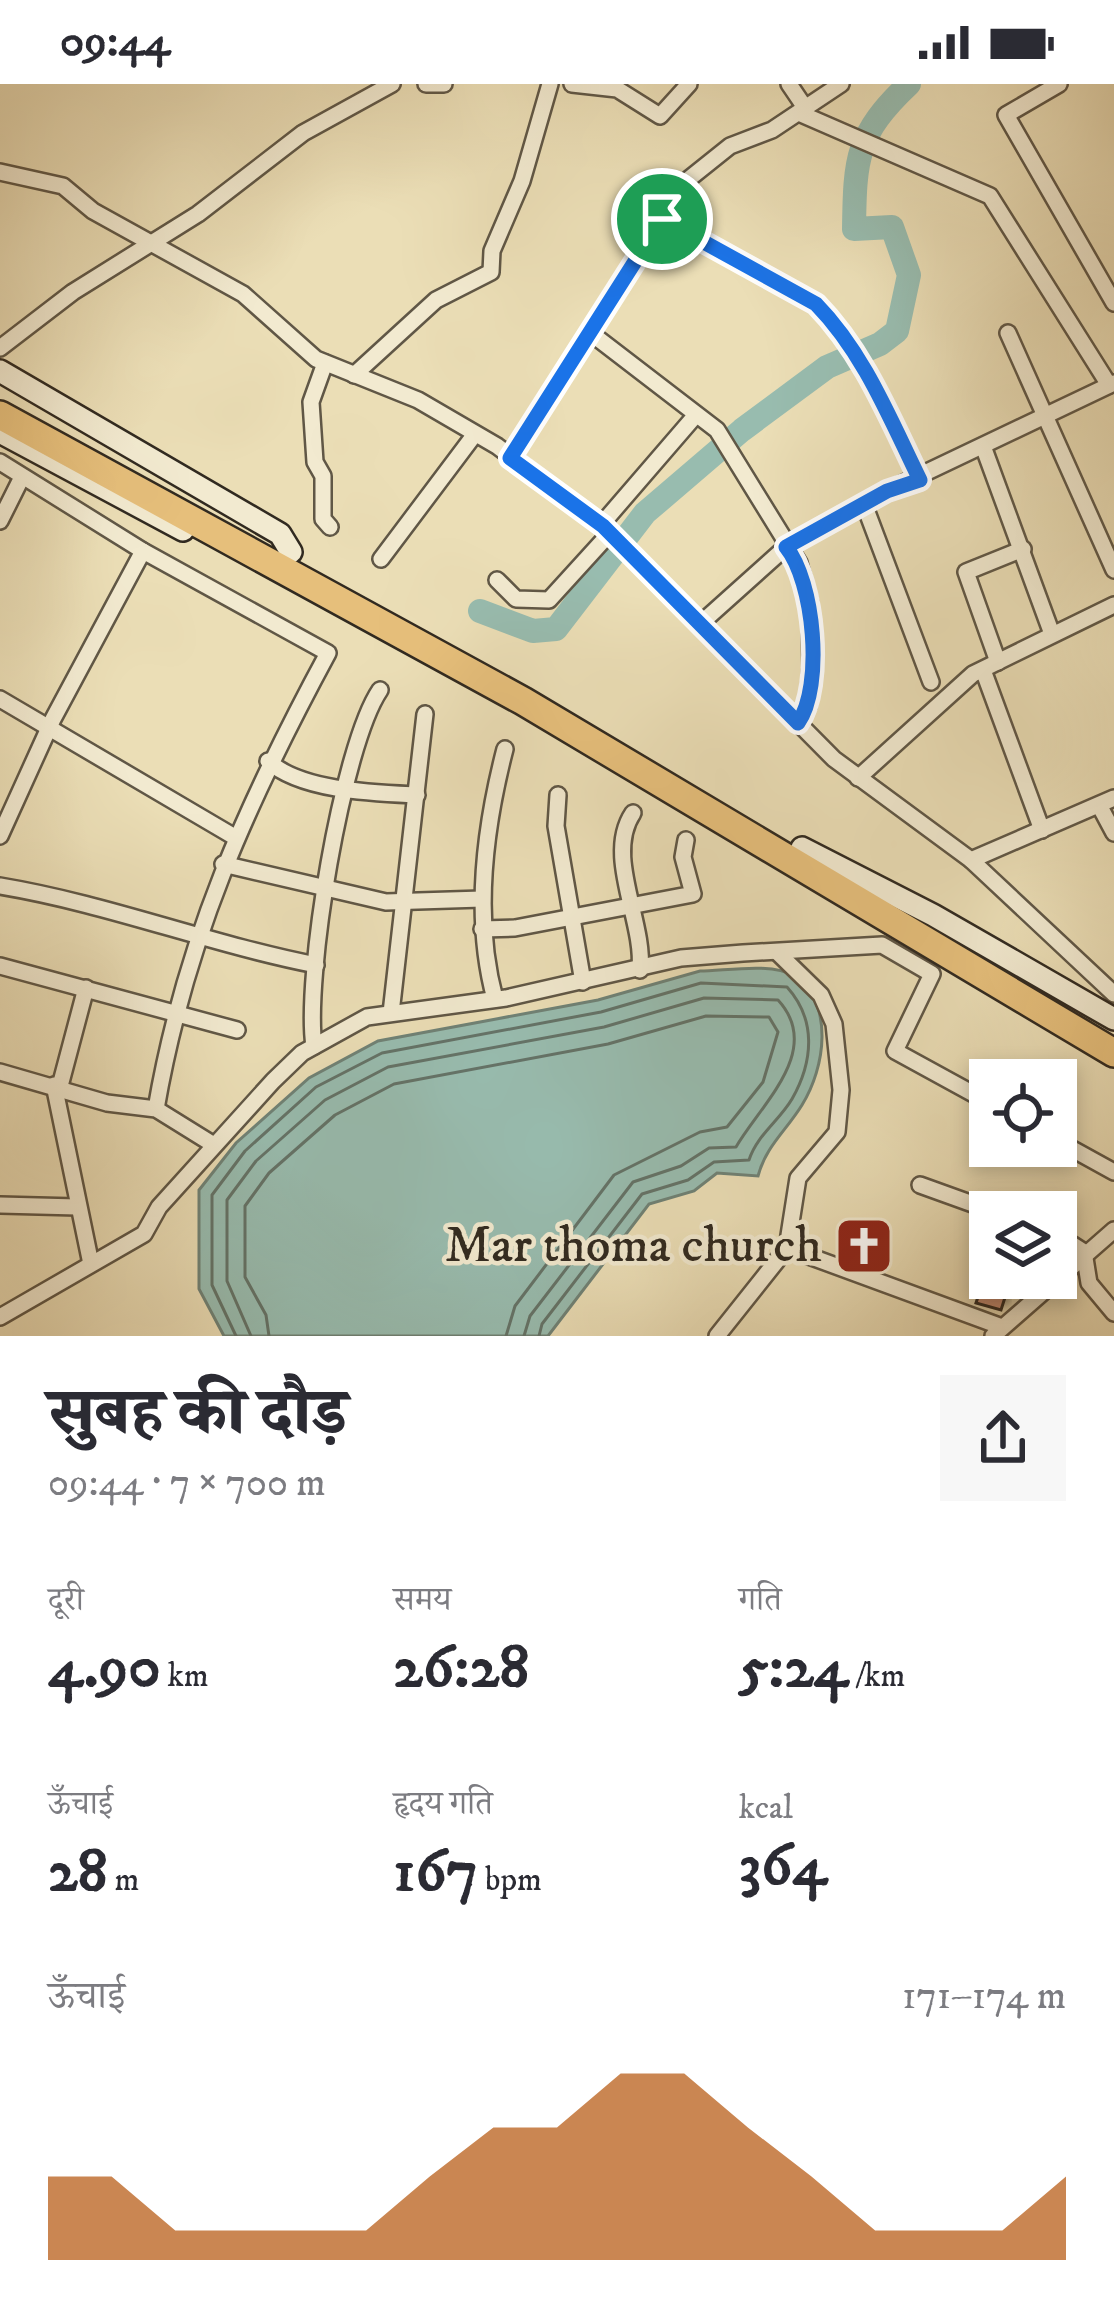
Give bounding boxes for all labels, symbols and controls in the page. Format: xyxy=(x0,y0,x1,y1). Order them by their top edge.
text: 09:44 xyxy=(60,14,170,70)
pin xyxy=(611,168,713,270)
icon: arrive xyxy=(629,186,695,252)
map controls xyxy=(969,1059,1077,1299)
button: locate xyxy=(969,1059,1077,1167)
button: layers xyxy=(969,1191,1077,1299)
place label: Mar thoma church xyxy=(445,1214,822,1278)
church icon: Mar thoma church xyxy=(833,1215,895,1277)
text: सुबह की दौड़ xyxy=(48,1373,347,1455)
button: share xyxy=(940,1375,1066,1501)
text: 09:44 · 7 × 700 m xyxy=(48,1459,326,1508)
text: दूरी xyxy=(48,1580,84,1621)
text: समय xyxy=(393,1580,451,1621)
text: गति xyxy=(739,1580,782,1621)
text: 4.90 xyxy=(48,1631,160,1706)
text: 26:28 xyxy=(393,1631,529,1706)
text: 5:24 xyxy=(739,1631,848,1706)
text: km xyxy=(160,1656,209,1697)
text: /km xyxy=(848,1656,905,1697)
text: ऊँचाई xyxy=(48,1784,113,1825)
text: हृदय गति xyxy=(393,1784,493,1825)
text: kcal xyxy=(739,1788,793,1829)
text: 364 xyxy=(739,1829,827,1904)
text: 28 xyxy=(48,1835,108,1910)
text: 167 xyxy=(393,1835,478,1910)
text: m xyxy=(108,1860,139,1901)
text: bpm xyxy=(478,1860,542,1901)
text: ऊँचाई xyxy=(48,1972,125,2021)
text: 171–174 m xyxy=(902,1972,1066,2021)

